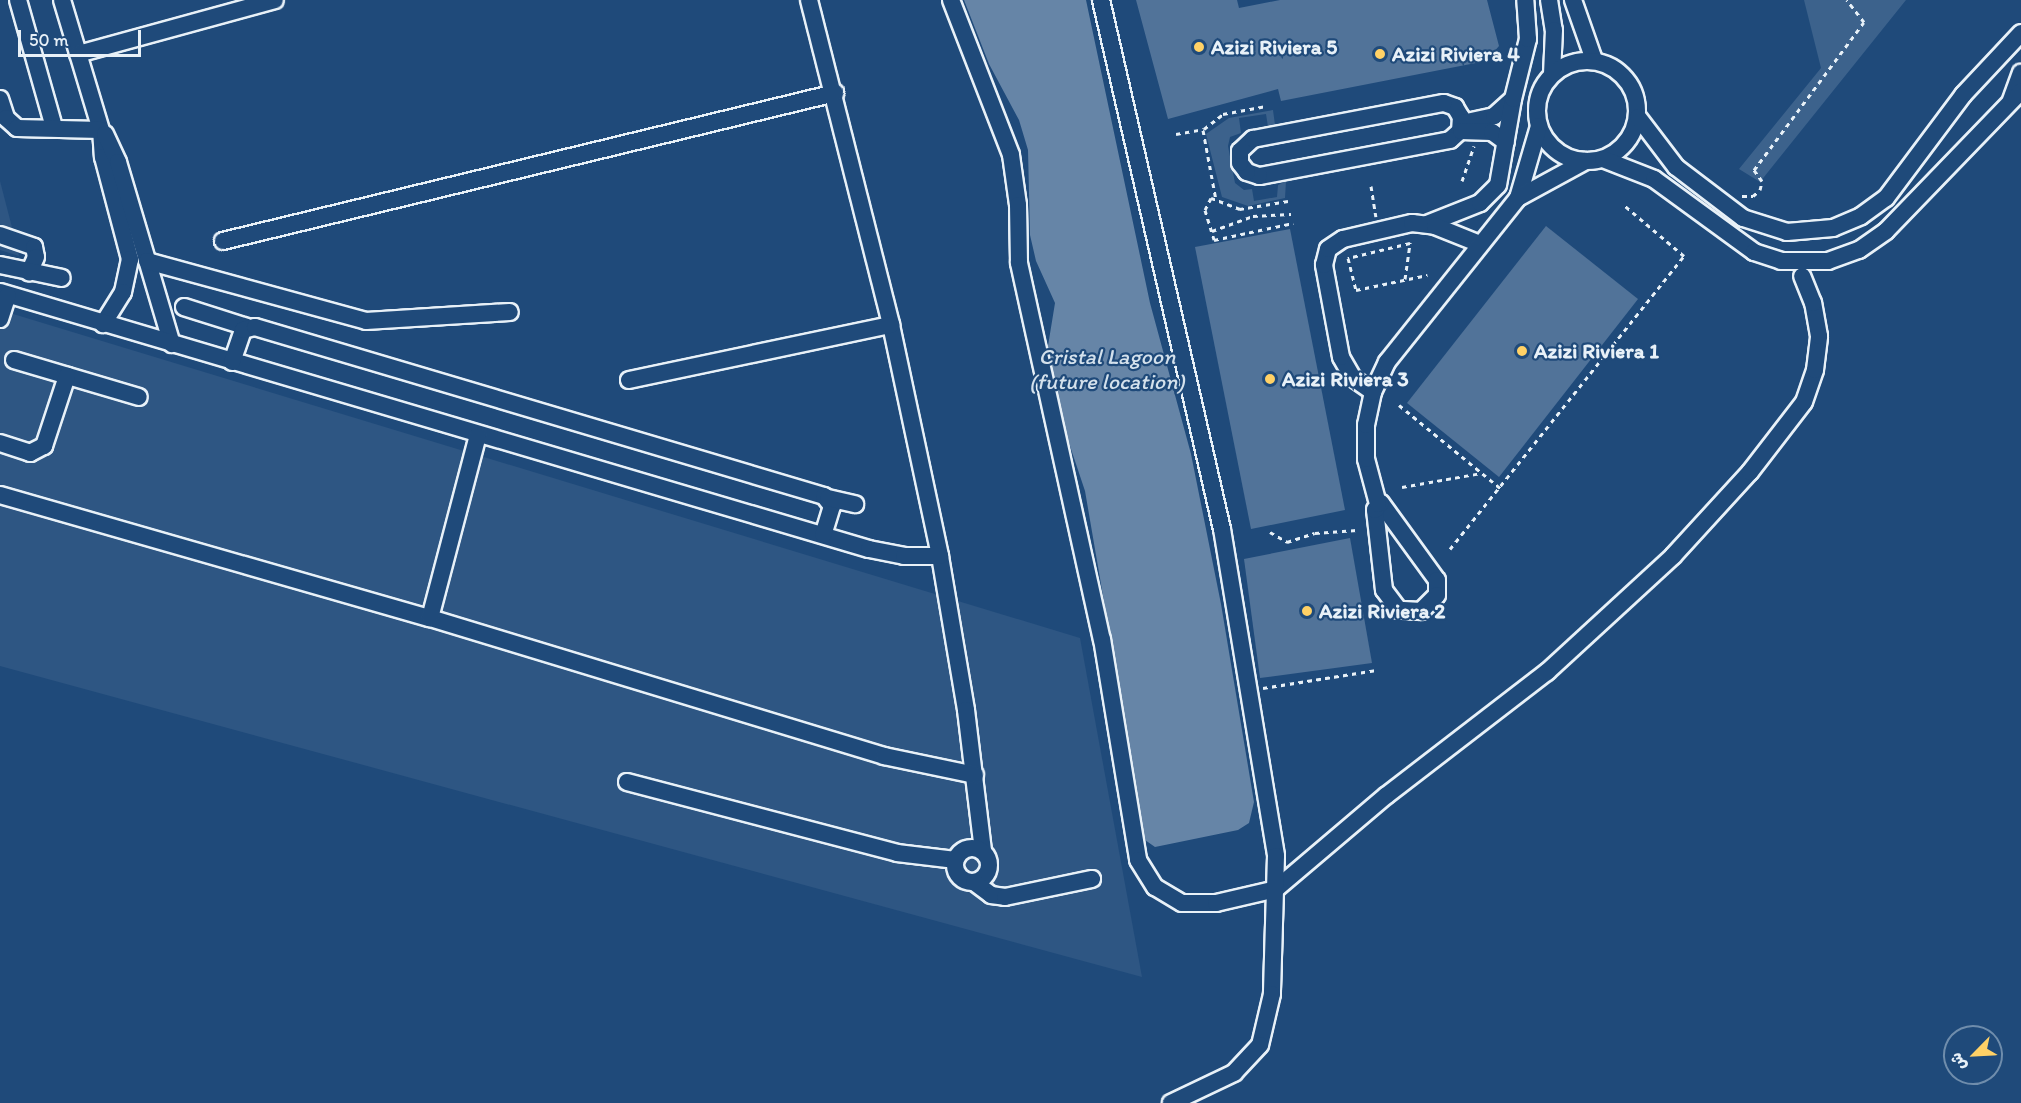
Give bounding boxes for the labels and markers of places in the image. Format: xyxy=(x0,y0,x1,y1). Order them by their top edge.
place label: Azizi Riviera 5 xyxy=(1211,34,1337,60)
marker: Azizi Riviera 5 xyxy=(1192,40,1206,54)
place label: Azizi Riviera 4 xyxy=(1392,41,1520,67)
marker: Azizi Riviera 4 xyxy=(1373,47,1387,61)
place label: Azizi Riviera 1 xyxy=(1534,338,1659,364)
marker: Azizi Riviera 1 xyxy=(1515,344,1529,358)
place label: Azizi Riviera 3 xyxy=(1282,366,1409,392)
marker: Azizi Riviera 3 xyxy=(1263,372,1277,386)
place label: Azizi Riviera 2 xyxy=(1319,598,1445,624)
marker: Azizi Riviera 2 xyxy=(1300,604,1314,618)

